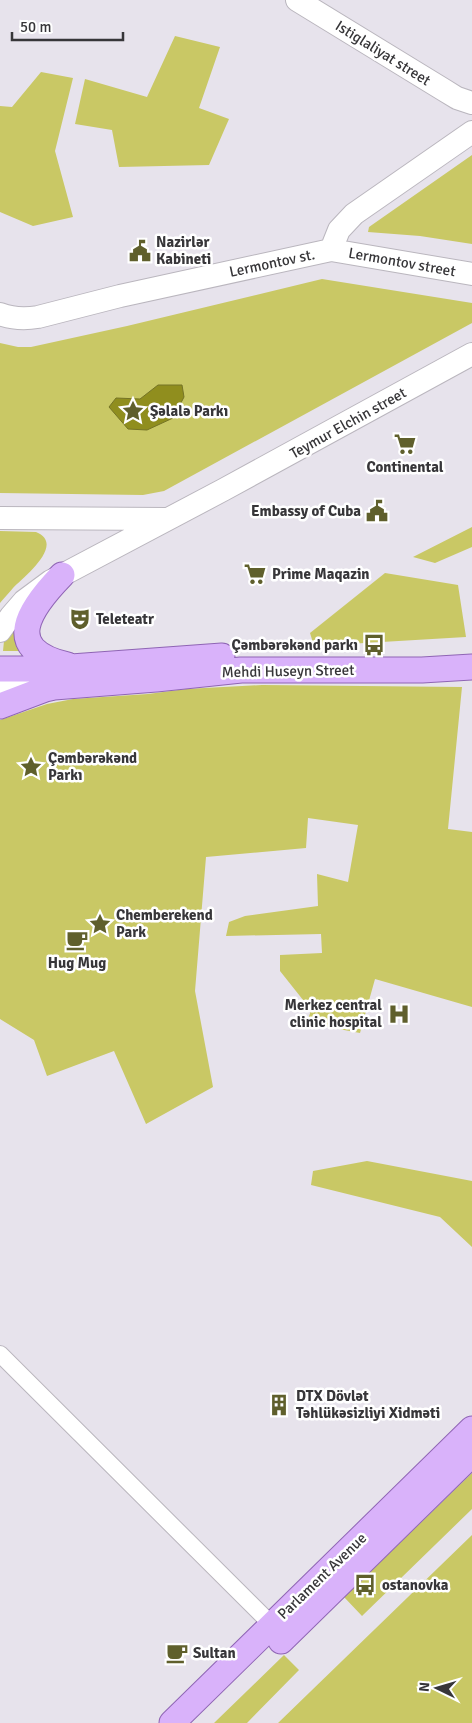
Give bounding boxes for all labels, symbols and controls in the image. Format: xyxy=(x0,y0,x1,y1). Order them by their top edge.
scale bar xyxy=(12,10,124,42)
street label: Istiglaliyat street xyxy=(332,17,434,89)
text: 50 m xyxy=(20,18,51,36)
place label: Nazirlər Kabineti xyxy=(156,233,211,268)
public building icon: Nazirlər Kabineti xyxy=(127,238,153,264)
street label: Lermontov street xyxy=(347,244,457,280)
street label: Lermontov st. xyxy=(228,245,317,281)
street label: Teymur Elchin street xyxy=(287,384,409,462)
place icon: Şəlalə Parkı xyxy=(120,398,146,424)
place label: Şəlalə Parkı xyxy=(150,402,228,420)
supermarket icon: Continental xyxy=(392,431,418,457)
place label: Continental xyxy=(366,458,444,476)
public building icon: Embassy of Cuba xyxy=(364,498,390,524)
place label: Embassy of Cuba xyxy=(251,502,361,520)
supermarket icon: Prime Maqazin xyxy=(242,561,268,587)
place label: Prime Maqazin xyxy=(272,565,370,583)
theatre icon: Teleteatr xyxy=(67,606,93,632)
place label: Teleteatr xyxy=(96,610,154,628)
bus stop icon: Çəmbərəkənd parkı xyxy=(361,632,387,658)
place label: Çəmbərəkənd parkı xyxy=(232,636,358,654)
street label: Mehdi Huseyn Street xyxy=(221,661,355,681)
place label: Çəmbərəkənd Parkı xyxy=(48,749,137,784)
place icon: Çəmbərəkənd Parkı xyxy=(18,754,44,780)
place label: Chemberekend Park xyxy=(116,906,213,941)
place icon: Chemberekend Park xyxy=(87,911,113,937)
cafe icon: Hug Mug xyxy=(64,927,90,953)
place label: Hug Mug xyxy=(48,954,106,972)
place label: Merkez central clinic hospital xyxy=(285,996,382,1031)
hospital icon: Merkez central clinic hospital xyxy=(386,1001,412,1027)
place label: DTX Dövlət Təhlükəsizliyi Xidməti xyxy=(296,1387,440,1422)
building icon: DTX Dövlət Təhlükəsizliyi Xidməti xyxy=(266,1392,292,1418)
street label: Parlament Avenue xyxy=(274,1529,370,1623)
bus stop icon: ostanovka xyxy=(352,1572,378,1598)
place label: ostanovka xyxy=(382,1576,449,1594)
cafe icon: Sultan xyxy=(164,1640,190,1666)
place label: Sultan xyxy=(193,1644,236,1662)
north arrow xyxy=(412,1663,462,1713)
text: N xyxy=(416,1681,433,1693)

